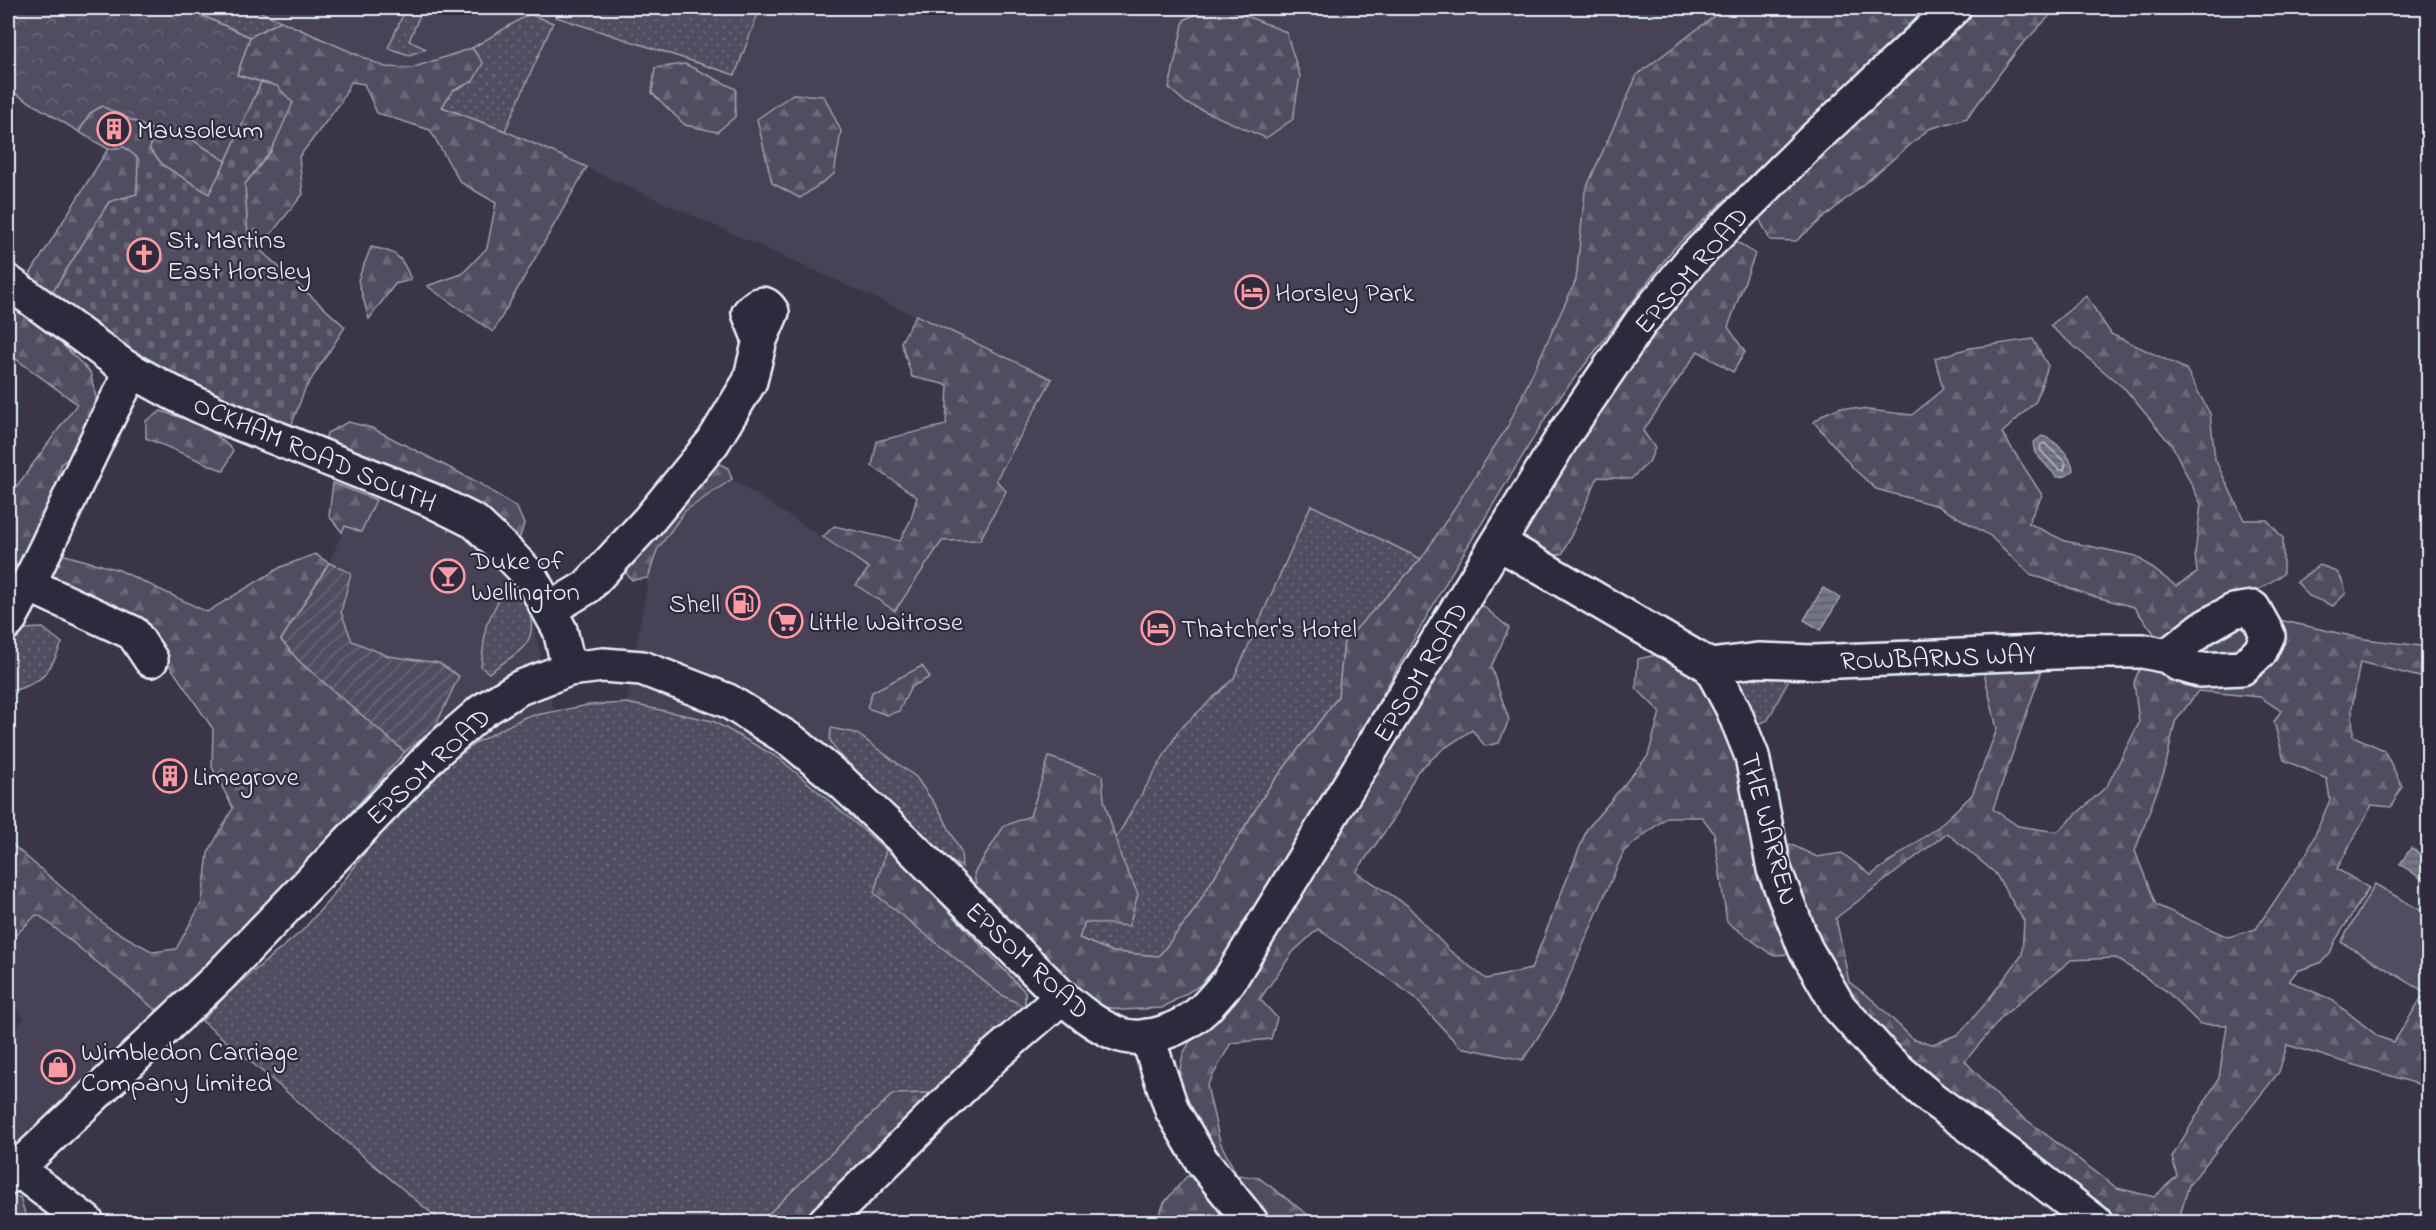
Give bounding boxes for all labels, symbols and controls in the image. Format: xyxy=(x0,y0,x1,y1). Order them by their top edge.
building icon: Mausoleum xyxy=(96,111,132,147)
place label: Mausoleum xyxy=(137,112,263,151)
street label: EPSOM ROAD xyxy=(1626,199,1759,344)
place label: St. Martins East Horsley xyxy=(167,222,311,292)
church icon: St. Martins East Horsley xyxy=(126,237,162,273)
hotel icon: Horsley Park xyxy=(1234,274,1270,310)
place label: Horsley Park xyxy=(1275,275,1414,314)
street label: OCKHAM ROAD SOUTH xyxy=(186,386,442,524)
place label: Duke of Wellington xyxy=(470,543,580,613)
bar icon: Duke of Wellington xyxy=(430,558,466,594)
fuel station icon: Shell xyxy=(725,585,761,621)
place label: Shell xyxy=(669,586,720,625)
street label: EPSOM ROAD xyxy=(1365,596,1480,751)
supermarket icon: Little Waitrose xyxy=(768,603,804,639)
place label: Little Waitrose xyxy=(809,604,964,643)
hotel icon: Thatcher's Hotel xyxy=(1140,610,1176,646)
place label: Thatcher's Hotel xyxy=(1181,611,1357,650)
street label: ROWBARNS WAY xyxy=(1840,637,2037,682)
street label: EPSOM ROAD xyxy=(359,700,501,836)
street label: THE WARREN xyxy=(1729,749,1807,910)
building icon: Limegrove xyxy=(152,758,188,794)
place label: Limegrove xyxy=(193,759,300,798)
street label: EPSOM ROAD xyxy=(955,894,1097,1030)
place label: Wimbledon Carriage Company Limited xyxy=(81,1034,299,1104)
shop icon: Wimbledon Carriage Company Limited xyxy=(40,1049,76,1085)

